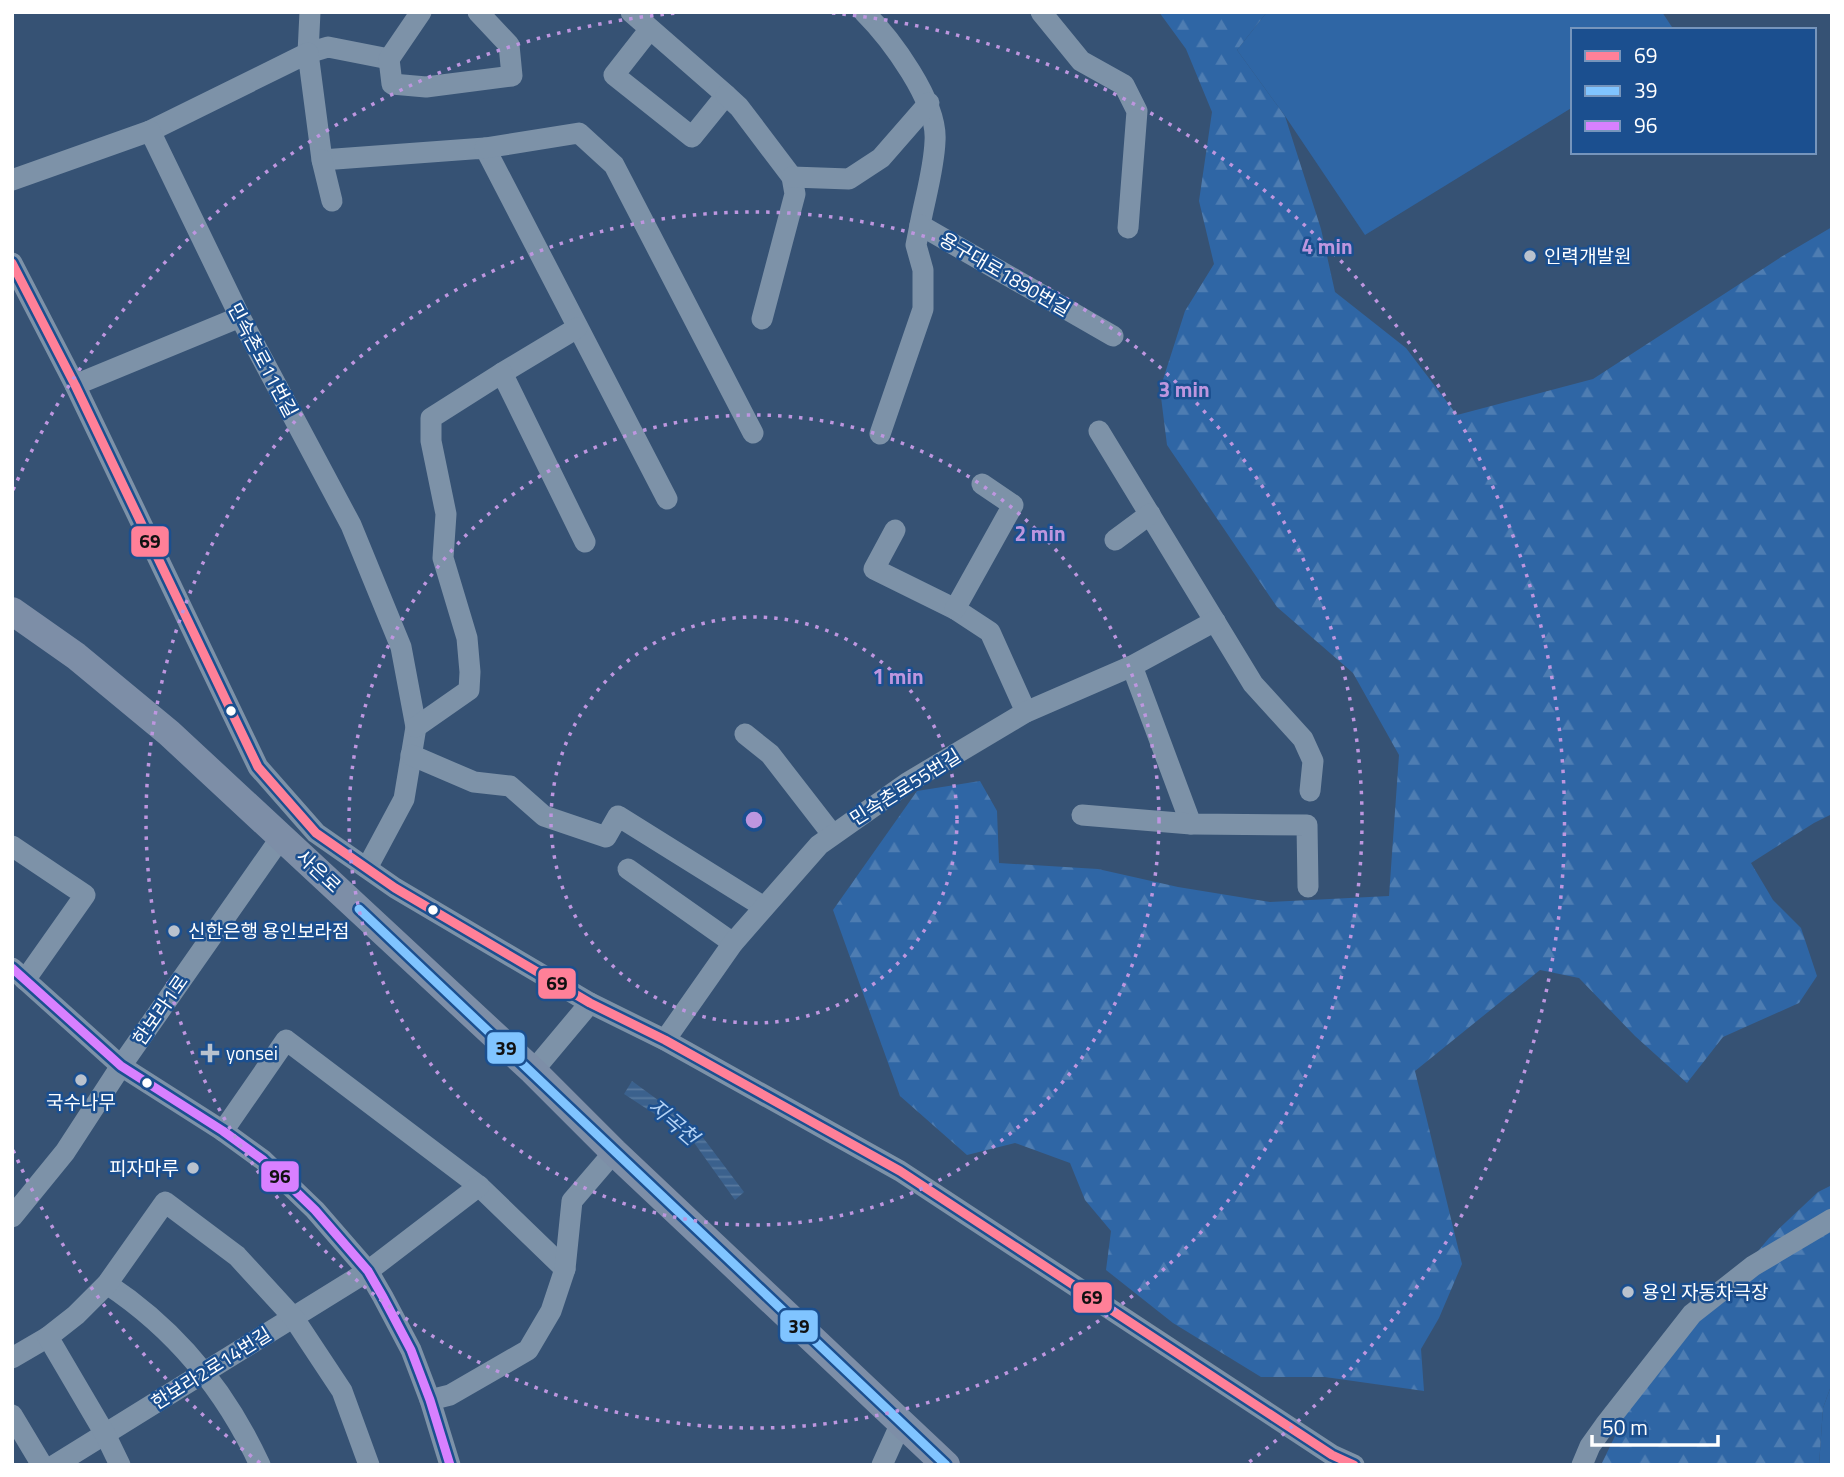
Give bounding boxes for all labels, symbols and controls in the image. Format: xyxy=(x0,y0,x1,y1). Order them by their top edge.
legend xyxy=(1571,28,1816,154)
text: 69 xyxy=(1634,39,1658,71)
text: 39 xyxy=(1634,74,1658,106)
text: 96 xyxy=(1634,109,1658,141)
street label: 용구대로1890번길 xyxy=(934,224,1076,323)
text: 4 min xyxy=(1301,230,1353,262)
place label: 인력개발원 xyxy=(1544,241,1631,270)
marker: 인력개발원 xyxy=(1522,248,1538,264)
street label: 민속촌로11번길 xyxy=(221,297,306,422)
text: 3 min xyxy=(1158,373,1210,405)
text: 2 min xyxy=(1014,517,1066,549)
line badge: 69 xyxy=(130,525,170,558)
text: 69 xyxy=(139,526,161,555)
text: 1 min xyxy=(872,660,924,692)
unlabelled marker xyxy=(224,704,238,718)
street label: 민속촌로55번길 xyxy=(844,741,966,832)
centre of rings xyxy=(742,808,766,832)
street label: 사은로 xyxy=(290,842,348,899)
unlabelled marker xyxy=(426,903,440,917)
place label: 신한은행 용인보라점 xyxy=(188,916,350,945)
marker: 신한은행 용인보라점 xyxy=(166,923,182,939)
line badge: 69 xyxy=(537,967,577,1000)
street label: 한보라1로 xyxy=(125,968,195,1051)
text: 69 xyxy=(546,968,568,997)
line badge: 39 xyxy=(486,1031,526,1065)
text: 39 xyxy=(495,1033,517,1062)
place label: yonsei xyxy=(226,1038,278,1067)
marker: yonsei xyxy=(200,1043,220,1063)
marker: 국수나무 xyxy=(73,1072,89,1088)
unlabelled marker xyxy=(140,1076,154,1090)
place label: 국수나무 xyxy=(46,1087,116,1116)
water label: 지곡천 xyxy=(641,1090,708,1154)
place label: 피자마루 xyxy=(109,1153,179,1182)
marker: 피자마루 xyxy=(185,1160,201,1176)
line badge: 96 xyxy=(260,1160,300,1193)
text: 96 xyxy=(269,1161,291,1190)
place label: 용인 자동차극장 xyxy=(1642,1277,1769,1306)
line badge: 69 xyxy=(1072,1281,1113,1314)
text: 69 xyxy=(1081,1282,1103,1311)
marker: 용인 자동차극장 xyxy=(1620,1284,1636,1300)
line badge: 39 xyxy=(779,1309,819,1343)
text: 39 xyxy=(788,1311,810,1340)
street label: 한보라2로14번길 xyxy=(145,1319,276,1416)
scale bar xyxy=(1592,1404,1718,1448)
text: 50 m xyxy=(1602,1411,1648,1443)

